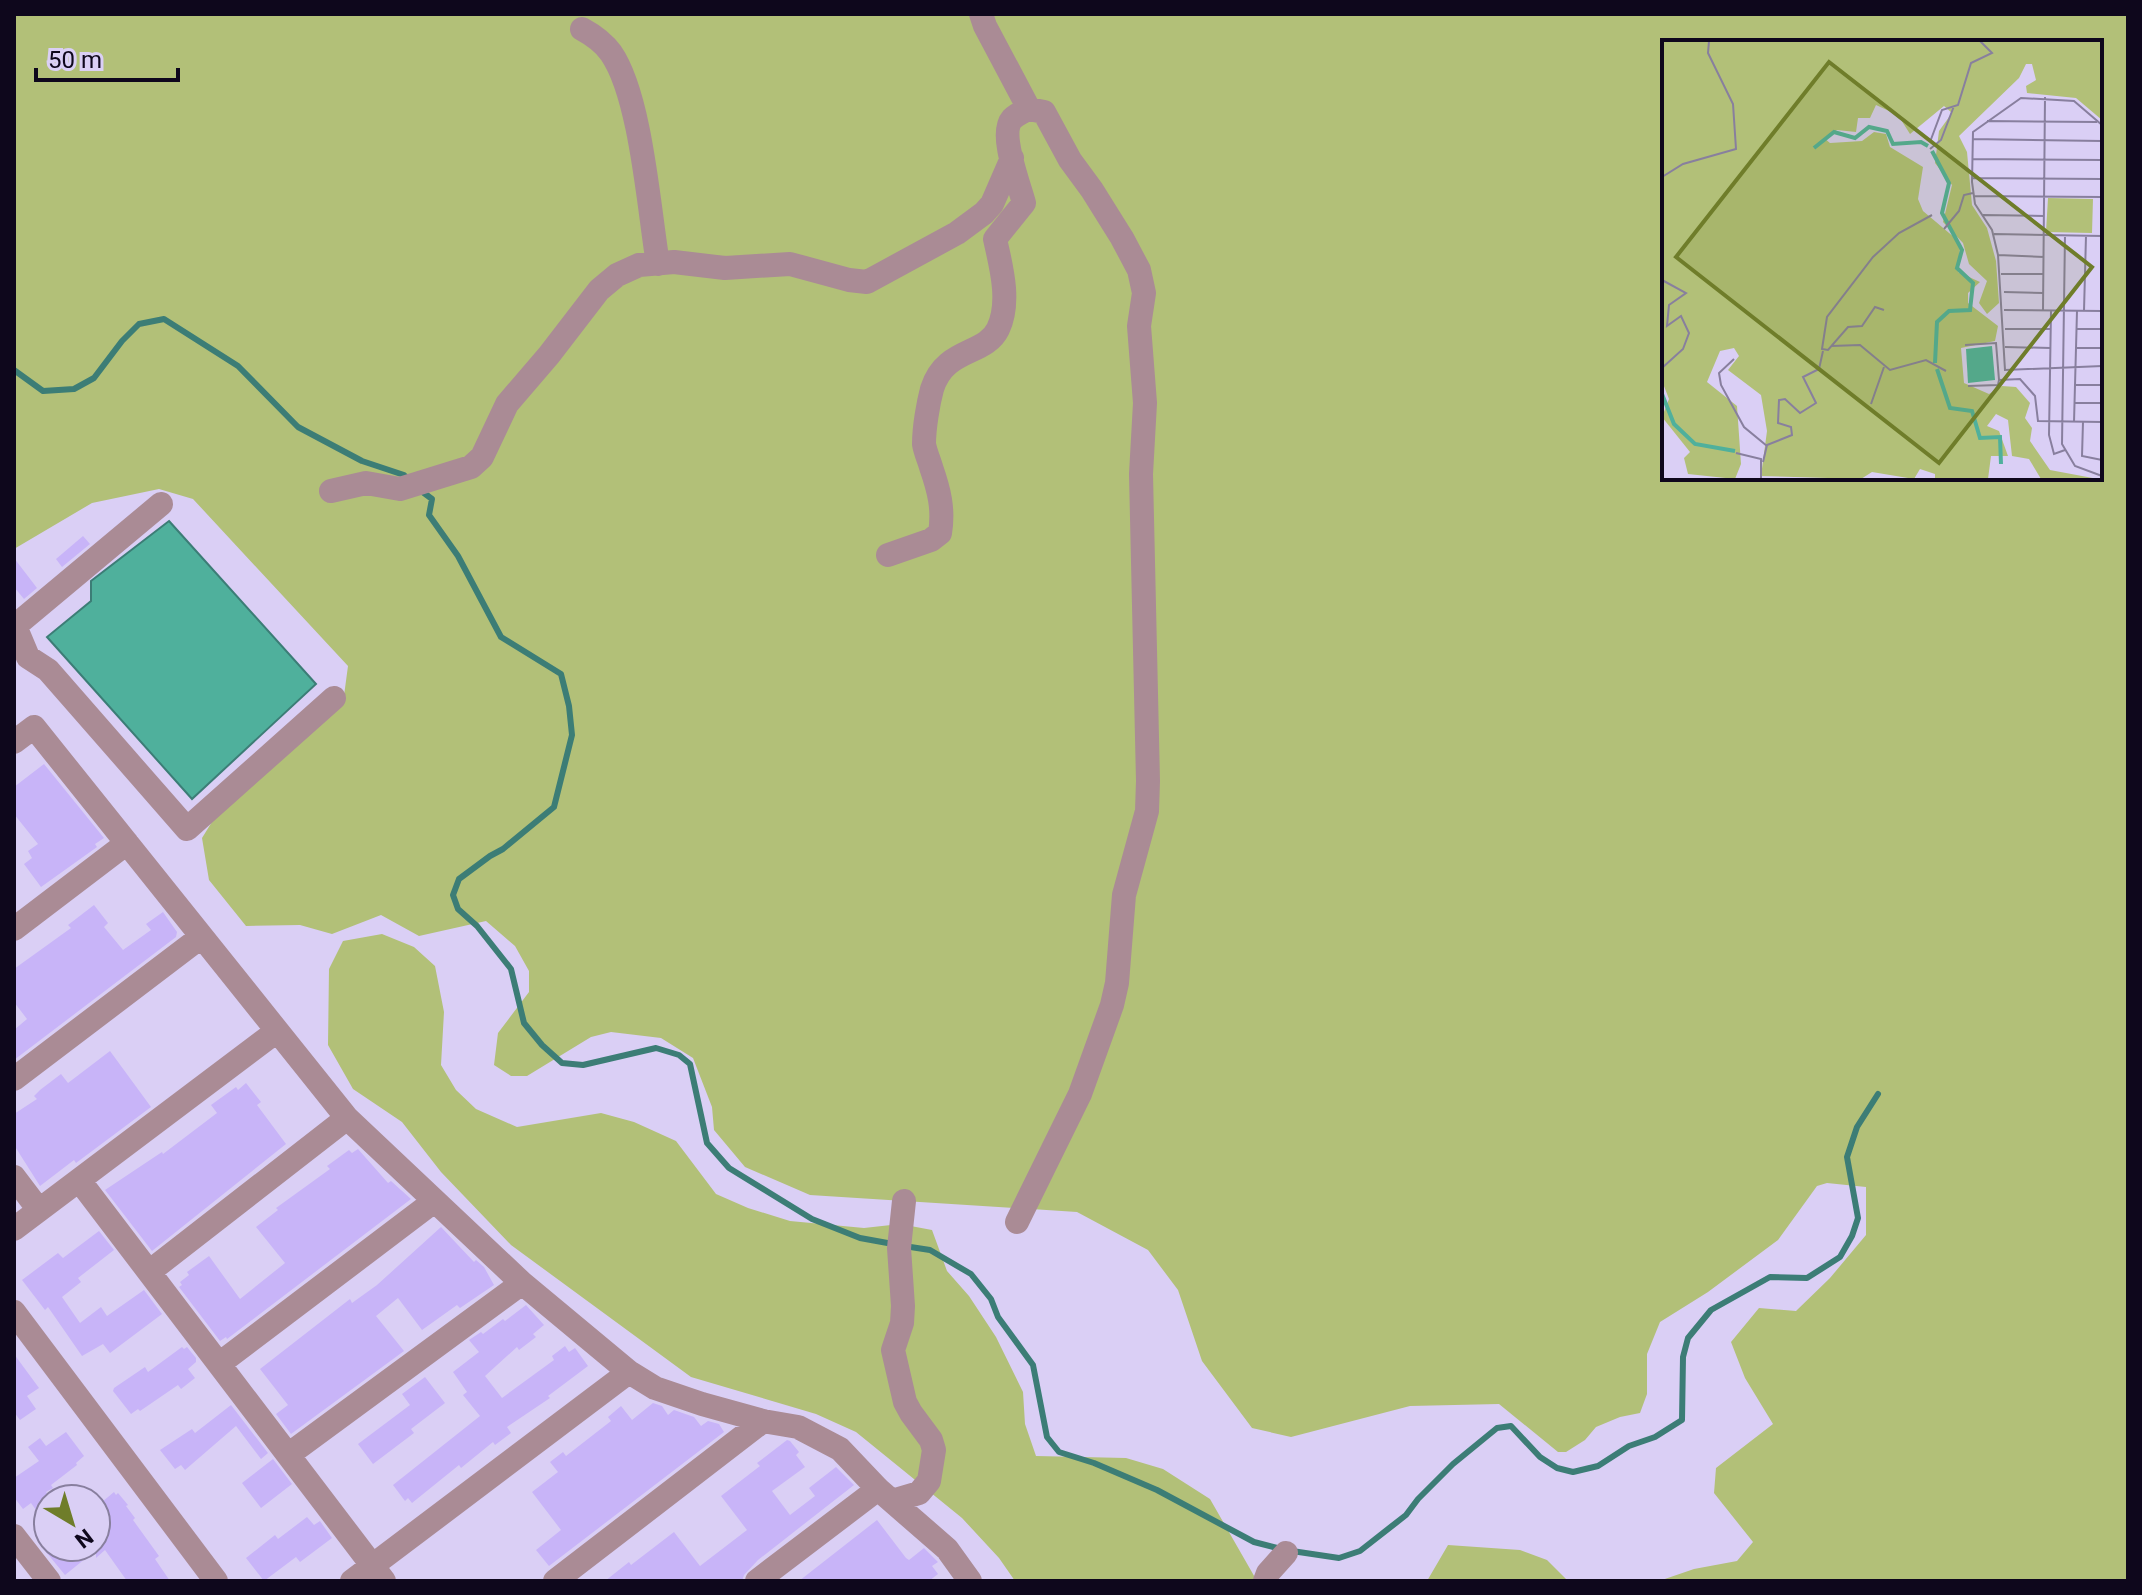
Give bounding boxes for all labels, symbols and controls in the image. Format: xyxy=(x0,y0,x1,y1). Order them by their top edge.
scale bar xyxy=(36,32,178,82)
inset map xyxy=(1662,40,2102,480)
text: 50 m xyxy=(48,46,102,74)
north arrow xyxy=(32,1483,112,1563)
text: N xyxy=(70,1524,98,1553)

